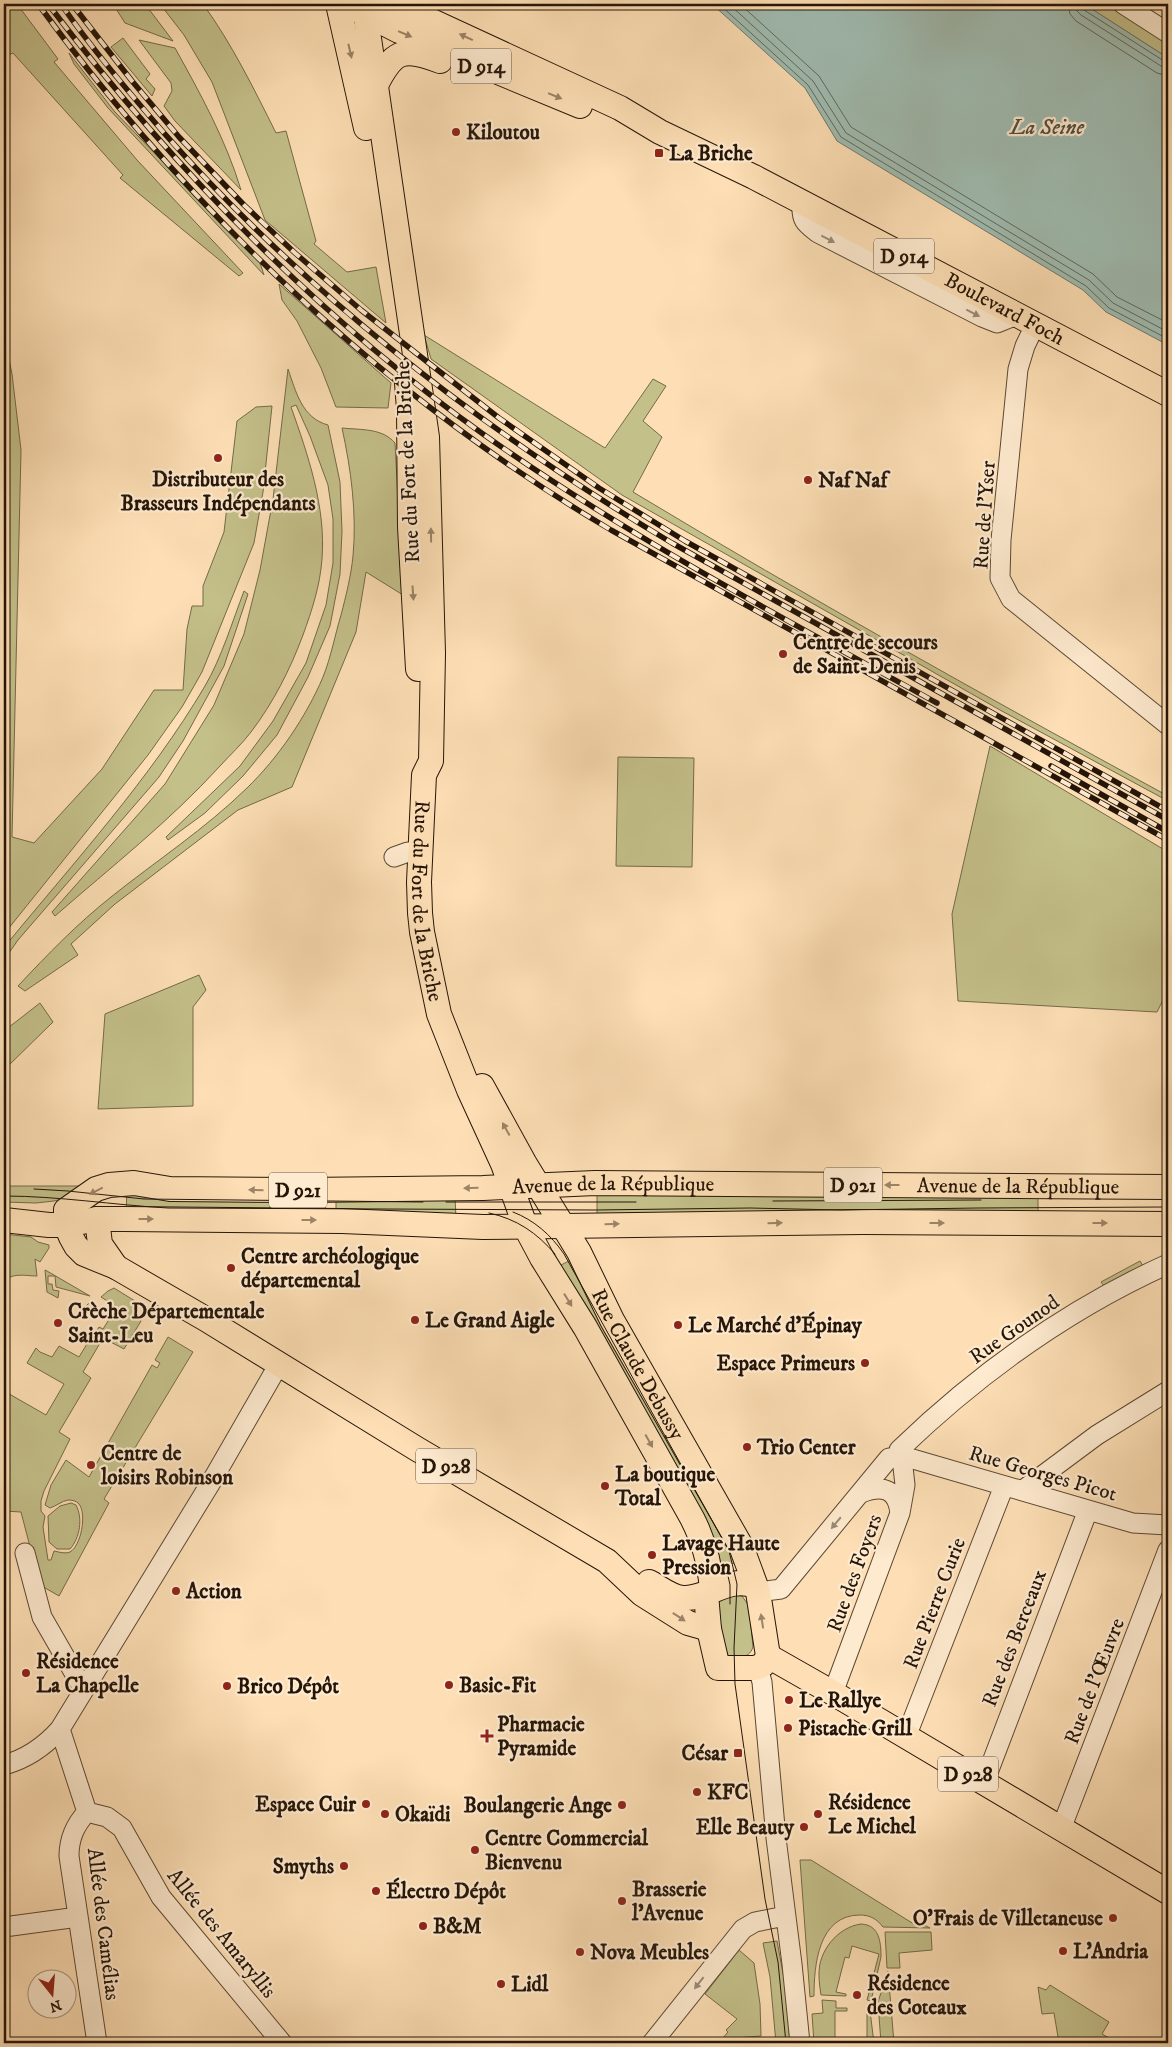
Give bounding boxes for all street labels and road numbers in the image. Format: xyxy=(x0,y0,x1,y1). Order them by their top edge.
road number: D 914 xyxy=(451,48,511,84)
road number: D 914 xyxy=(874,238,934,274)
street label: Boulevard Foch xyxy=(940,267,1069,352)
street label: Rue du Fort de la Briche xyxy=(390,360,426,564)
street label: Rue de l'Yser xyxy=(968,460,1002,570)
street label: Rue du Fort de la Briche xyxy=(405,800,448,1004)
road number: D 921 xyxy=(824,1168,882,1202)
street label: Avenue de la République xyxy=(511,1171,715,1201)
road number: D 921 xyxy=(269,1172,327,1208)
street label: Avenue de la République xyxy=(917,1173,1120,1201)
street label: Rue Claude Debussy xyxy=(585,1285,690,1446)
street label: Rue Gounod xyxy=(965,1289,1065,1370)
street label: Rue Georges Picot xyxy=(966,1440,1120,1508)
road number: D 928 xyxy=(416,1448,476,1484)
street label: Rue des Foyers xyxy=(822,1511,888,1636)
street label: Rue Pierre Curie xyxy=(898,1534,972,1673)
street label: Rue des Berceaux xyxy=(977,1566,1053,1711)
street label: Rue de l'Œuvre xyxy=(1059,1614,1131,1748)
road number: D 928 xyxy=(938,1756,998,1792)
street label: Allée des Camélias xyxy=(81,1846,125,2002)
street label: Allée des Amaryllis xyxy=(161,1864,281,2004)

